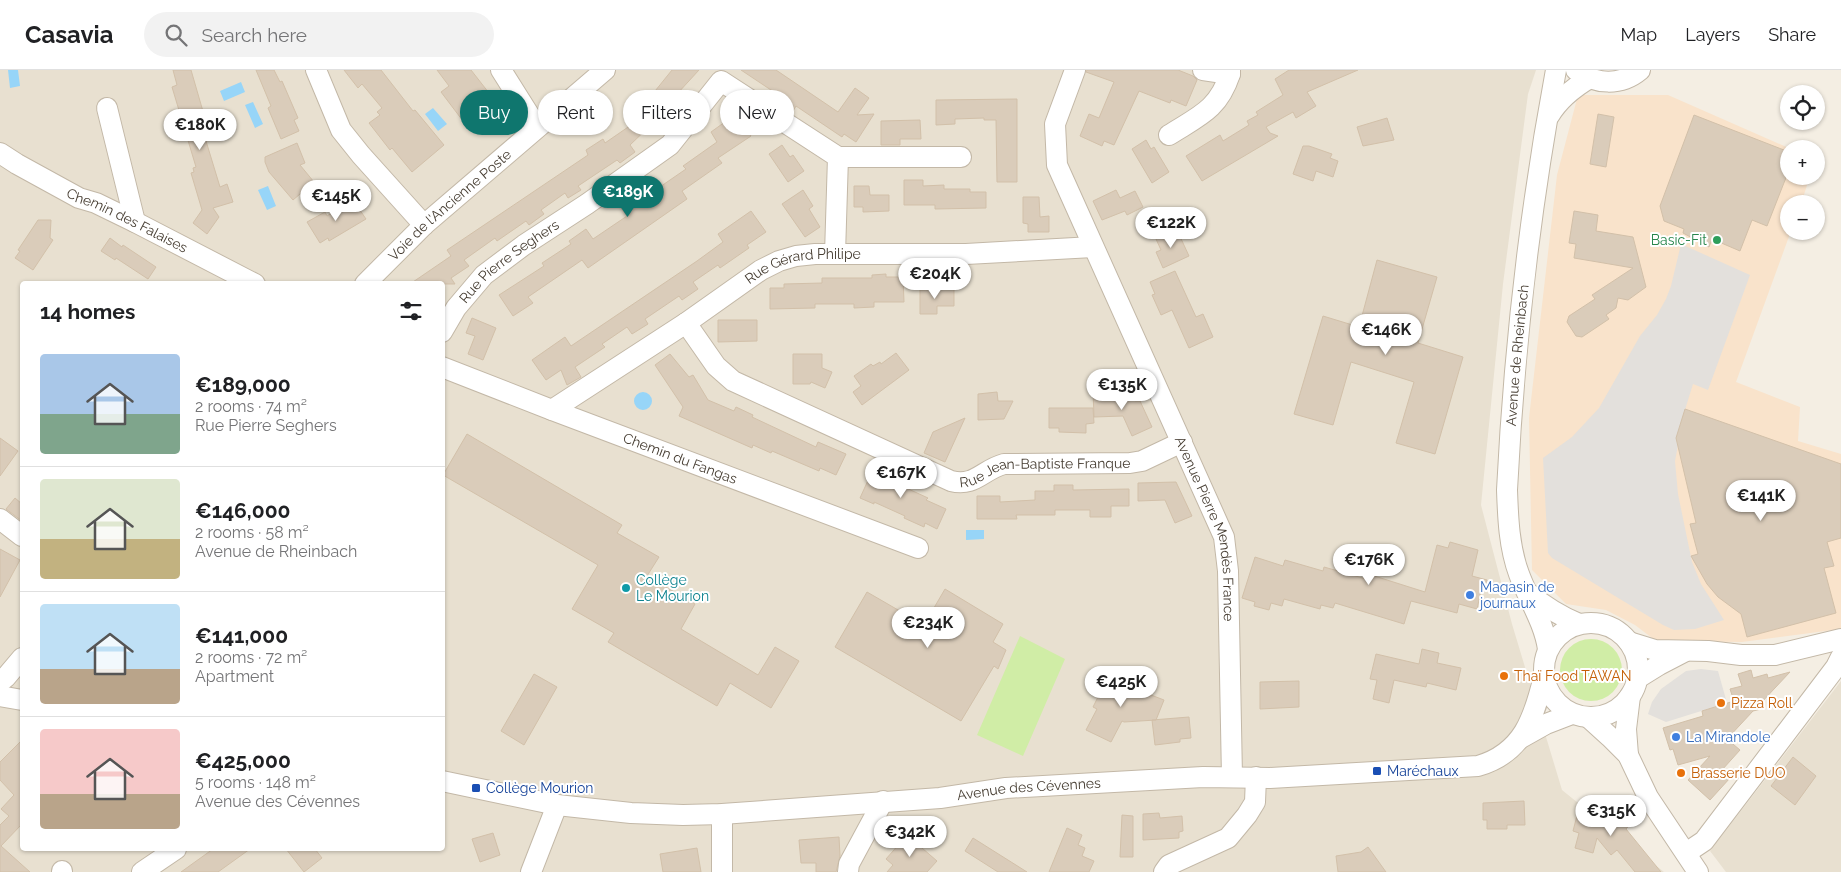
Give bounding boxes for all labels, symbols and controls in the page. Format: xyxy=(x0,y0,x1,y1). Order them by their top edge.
search box xyxy=(144,12,494,57)
text: Casavia xyxy=(25,20,114,49)
icon: search xyxy=(162,21,190,49)
text: Search here xyxy=(202,24,307,46)
text: Map xyxy=(1621,24,1657,45)
text: Layers xyxy=(1685,24,1740,45)
text: Share xyxy=(1768,24,1816,45)
map controls xyxy=(1780,85,1825,240)
button: locate xyxy=(1780,85,1825,130)
chip: Buy xyxy=(460,90,528,135)
chip: Rent xyxy=(538,90,613,135)
chip: Filters xyxy=(623,90,710,135)
chip: New xyxy=(720,90,794,135)
pin: €180K xyxy=(165,108,235,151)
text: €180K xyxy=(175,115,225,134)
button: + xyxy=(1780,140,1825,185)
street label: Voie de l'Ancienne Poste xyxy=(385,146,514,264)
pin: €189K xyxy=(593,176,663,218)
pin: €145K xyxy=(301,180,371,222)
text: €189K xyxy=(603,182,653,201)
street label: Chemin des Falaises xyxy=(64,185,190,256)
text: €145K xyxy=(311,186,361,205)
button: − xyxy=(1780,195,1825,240)
pin: €122K xyxy=(1136,206,1206,249)
text: €122K xyxy=(1146,213,1196,232)
street label: Rue Pierre Seghers xyxy=(456,216,562,306)
place label: Basic-Fit xyxy=(1651,232,1707,248)
marker: Basic-Fit xyxy=(1711,234,1723,246)
street label: Rue Gérard Philipe xyxy=(742,246,861,287)
pin: €204K xyxy=(900,258,970,300)
text: €204K xyxy=(909,264,961,283)
street label: Avenue de Rheinbach xyxy=(1503,284,1532,427)
icon: filters xyxy=(397,297,425,325)
text: 14 homes xyxy=(40,299,135,324)
pin: €146K xyxy=(1351,314,1421,356)
text: €146K xyxy=(1361,320,1411,339)
pin: €135K xyxy=(1087,368,1157,411)
text: €189,000 xyxy=(195,372,291,397)
icon: home xyxy=(80,374,140,434)
text: €135K xyxy=(1097,375,1147,394)
text: 2 rooms · 74 m² xyxy=(195,397,307,416)
text: Rue Pierre Seghers xyxy=(195,416,337,435)
street label: Chemin du Fangas xyxy=(621,430,740,487)
street label: Avenue Pierre Mendès France xyxy=(1172,434,1237,622)
street label: Rue Jean-Baptiste Franque xyxy=(959,455,1131,491)
pin: €167K xyxy=(866,456,936,499)
text: €167K xyxy=(876,463,926,482)
pin: €141K xyxy=(1726,480,1796,522)
text: €141K xyxy=(1737,486,1785,505)
text: €146,000 xyxy=(195,498,290,523)
icon: home xyxy=(80,499,140,559)
text: 2 rooms · 58 m² xyxy=(195,523,309,542)
text: Avenue de Rheinbach xyxy=(195,542,357,561)
pin: €176K xyxy=(1334,544,1404,586)
text: €176K xyxy=(1344,550,1394,569)
place label: Collège Le Mourion xyxy=(636,572,709,604)
place label: Magasin de journaux xyxy=(1478,579,1555,611)
marker: Collège Le Mourion xyxy=(620,582,632,594)
marker: Magasin de journaux xyxy=(1464,589,1476,601)
pin: €234K xyxy=(893,606,963,649)
text: €234K xyxy=(903,613,953,632)
text: €141,000 xyxy=(195,623,288,648)
icon: home xyxy=(80,624,140,684)
text: 2 rooms · 72 m² xyxy=(195,648,307,667)
pin: €425K xyxy=(1086,666,1156,708)
text: Apartment xyxy=(195,667,274,686)
place label: Thaï Food TAWAN xyxy=(1514,668,1632,684)
marker: Thaï Food TAWAN xyxy=(1498,670,1510,682)
text: €425K xyxy=(1096,672,1146,691)
place label: Pizza Roll xyxy=(1731,695,1793,711)
marker: Pizza Roll xyxy=(1715,697,1727,709)
place label: La Mirandole xyxy=(1686,729,1770,745)
marker: La Mirandole xyxy=(1670,731,1682,743)
text: €425,000 xyxy=(195,748,291,773)
icon: home xyxy=(80,749,140,809)
place label: Maréchaux xyxy=(1387,763,1459,779)
marker: Maréchaux xyxy=(1371,765,1383,777)
place label: Brasserie DUO xyxy=(1691,765,1785,781)
marker: Brasserie DUO xyxy=(1675,767,1687,779)
text: 5 rooms · 148 m² xyxy=(195,773,316,792)
street label: Avenue des Cévennes xyxy=(956,775,1101,803)
place label: Collège Mourion xyxy=(486,780,593,796)
marker: Collège Mourion xyxy=(470,782,482,794)
text: Avenue des Cévennes xyxy=(195,792,360,811)
pin: €315K xyxy=(1576,794,1646,837)
text: €315K xyxy=(1586,801,1636,820)
pin: €342K xyxy=(875,816,945,858)
text: €342K xyxy=(885,822,935,841)

